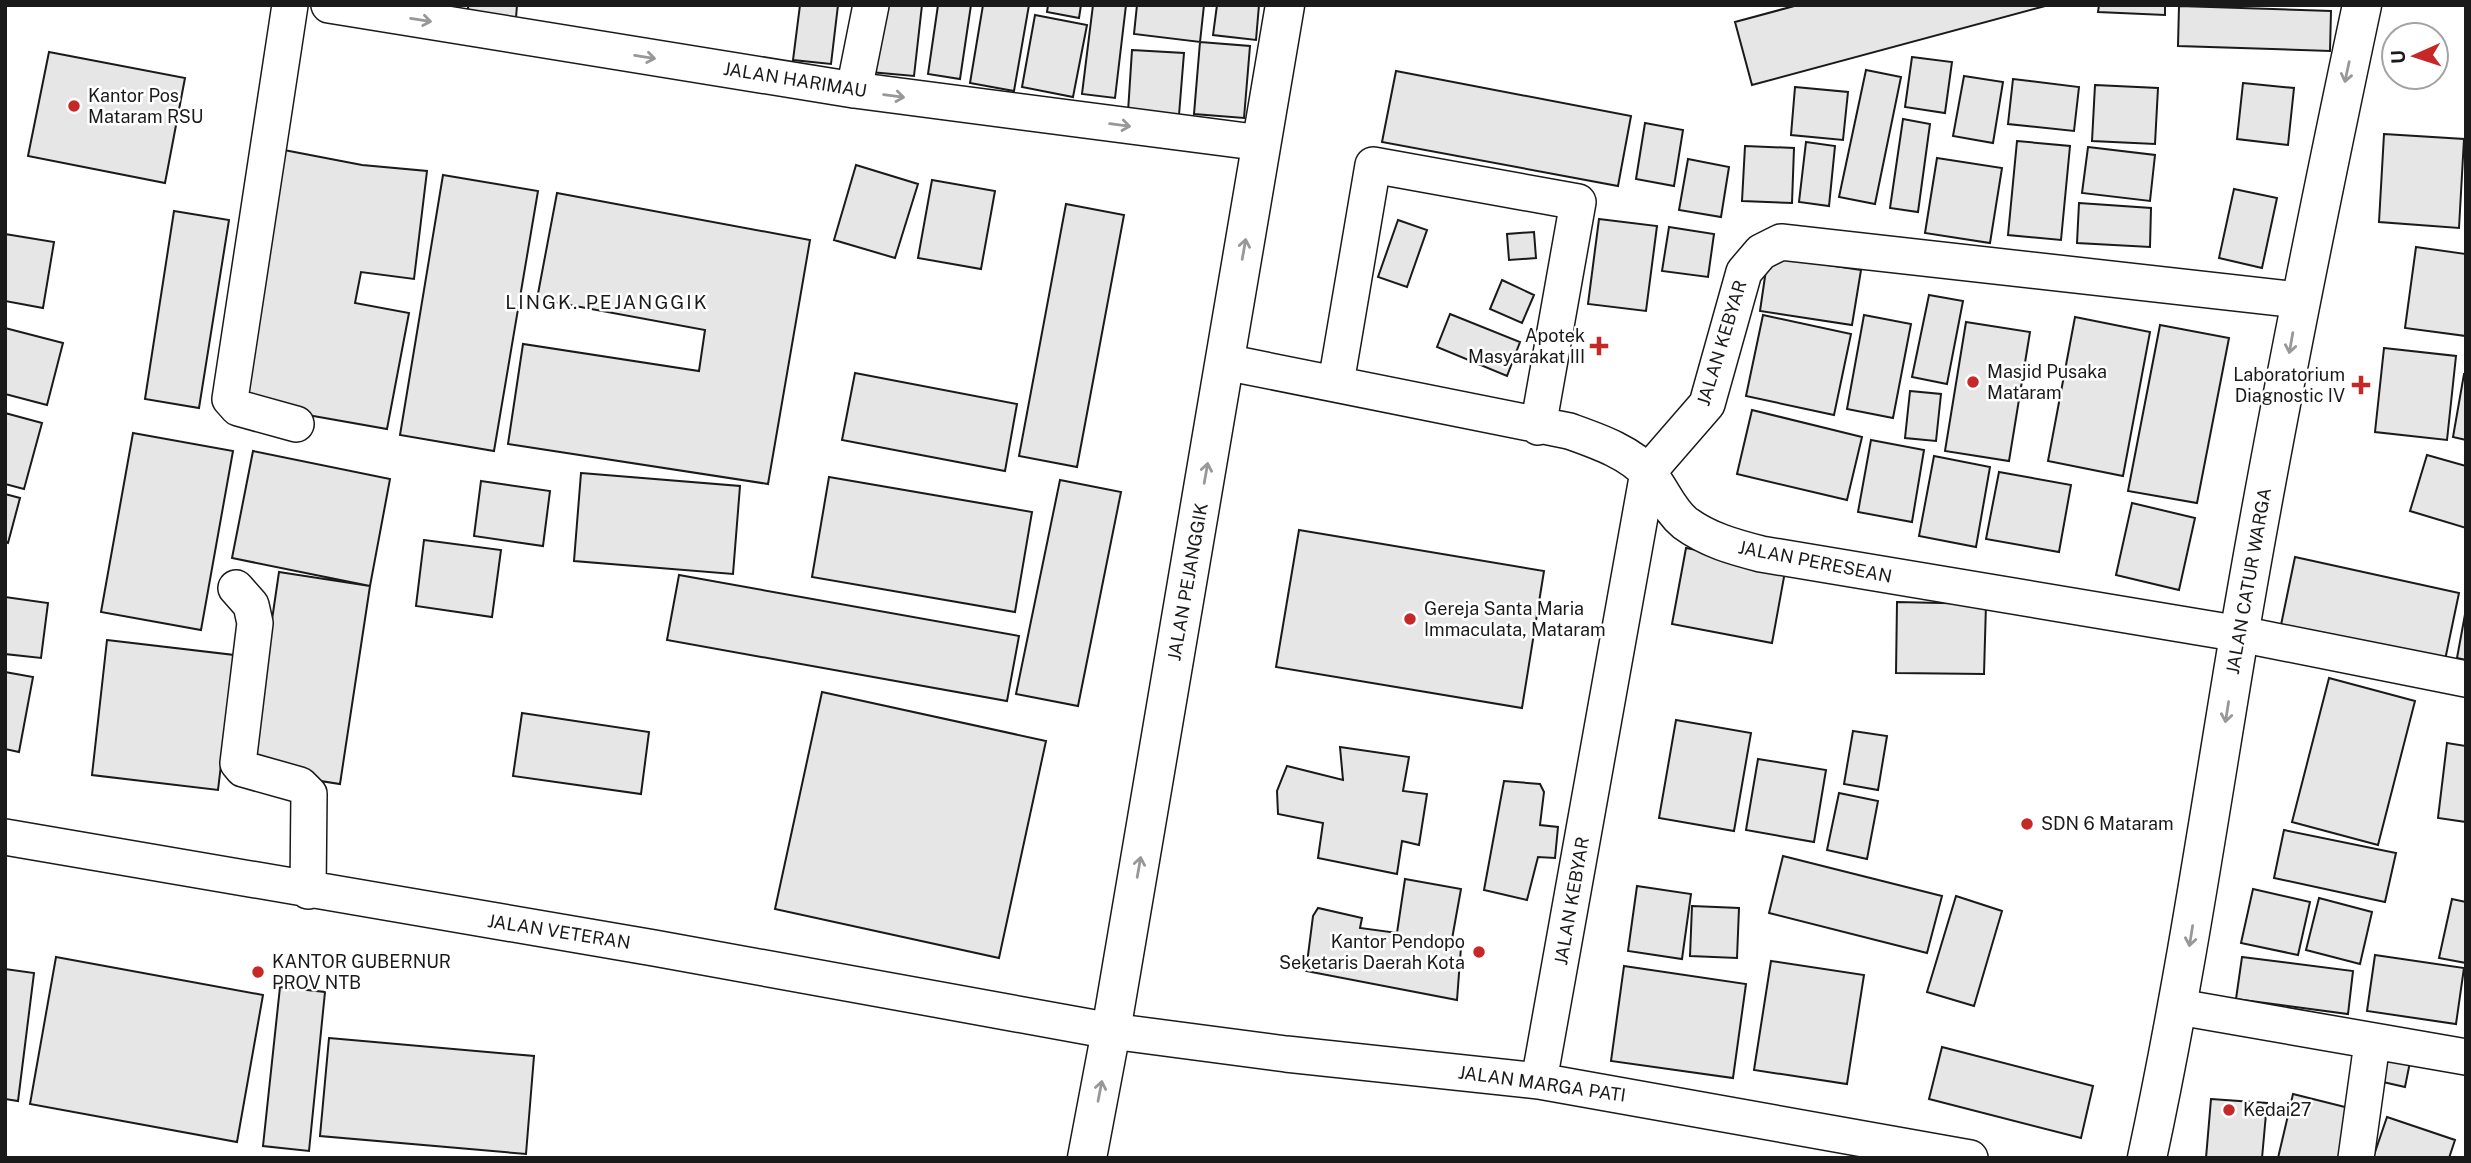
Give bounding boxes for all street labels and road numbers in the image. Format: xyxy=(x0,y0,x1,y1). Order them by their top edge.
street label: JALAN HARIMAU xyxy=(722,58,868,101)
street label: JALAN KEBYAR xyxy=(1692,278,1751,408)
street label: JALAN CATUR WARGA xyxy=(2222,486,2275,676)
street label: JALAN PEJANGGIK xyxy=(1163,501,1212,663)
street label: JALAN PERESEAN xyxy=(1736,536,1894,587)
street label: JALAN KEBYAR xyxy=(1550,835,1593,967)
street label: JALAN VETERAN xyxy=(486,910,632,953)
street label: JALAN MARGA PATI xyxy=(1457,1061,1627,1106)

